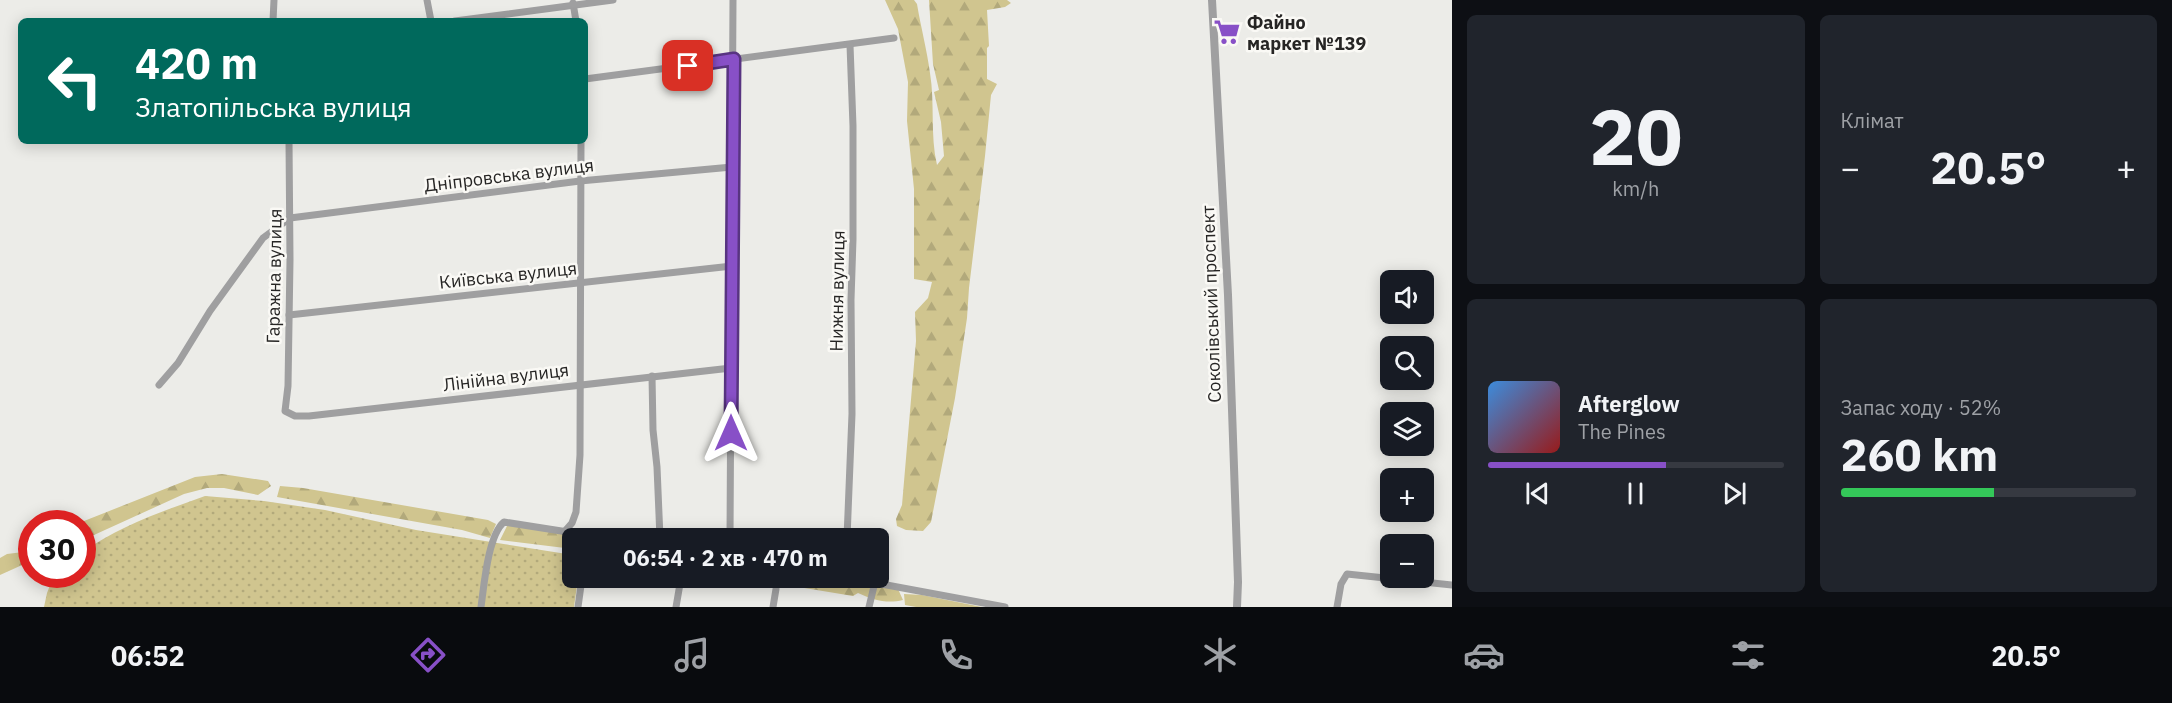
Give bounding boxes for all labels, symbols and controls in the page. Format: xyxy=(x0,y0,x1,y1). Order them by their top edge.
place label: Файно маркет №139 xyxy=(1247,11,1366,55)
supermarket icon: Файно маркет №139 xyxy=(1212,17,1242,47)
text: 420 m xyxy=(135,36,258,91)
pin xyxy=(662,40,713,91)
icon: left xyxy=(36,42,114,120)
icon: arrive xyxy=(671,49,704,82)
text: 20 xyxy=(1589,85,1683,186)
text: Златопільська вулиця xyxy=(135,89,412,124)
text: Клімат xyxy=(1841,107,1904,134)
text: 20.5° xyxy=(1930,138,2046,196)
text: − xyxy=(1841,146,1860,189)
text: + xyxy=(2116,146,2136,189)
street label: Дніпровська вулиця xyxy=(423,153,595,197)
text: km/h xyxy=(1612,175,1659,202)
street label: Соколівський проспект xyxy=(1196,204,1226,403)
street label: Гаражна вулиця xyxy=(261,208,287,344)
street label: Нижня вулиця xyxy=(824,230,850,352)
street label: Київська вулиця xyxy=(438,256,578,294)
map controls xyxy=(1380,270,1434,588)
button: sound xyxy=(1380,270,1434,324)
button: search xyxy=(1380,336,1434,390)
street label: Лінійна вулиця xyxy=(442,358,570,396)
text: Afterglow xyxy=(1578,389,1680,418)
text: Запас ходу · 52% xyxy=(1841,394,2001,421)
position arrow xyxy=(699,401,763,465)
button: layers xyxy=(1380,402,1434,456)
text: The Pines xyxy=(1578,418,1666,445)
text: 260 km xyxy=(1841,425,1998,483)
button: + xyxy=(1380,468,1434,522)
icon: previous xyxy=(1521,477,1554,510)
icon: pause xyxy=(1619,477,1652,510)
icon: next xyxy=(1718,477,1751,510)
speed limit sign: 30 xyxy=(18,510,96,588)
button: − xyxy=(1380,534,1434,588)
text: 06:54 · 2 хв · 470 m xyxy=(623,543,828,572)
icon: directions xyxy=(407,634,449,676)
icon: music xyxy=(671,634,713,676)
icon: phone xyxy=(935,634,977,676)
icon: climate xyxy=(1199,634,1241,676)
icon: car xyxy=(1463,634,1505,676)
icon: filters xyxy=(1727,634,1769,676)
text: 06:52 xyxy=(111,638,185,673)
text: 20.5° xyxy=(1991,638,2061,673)

